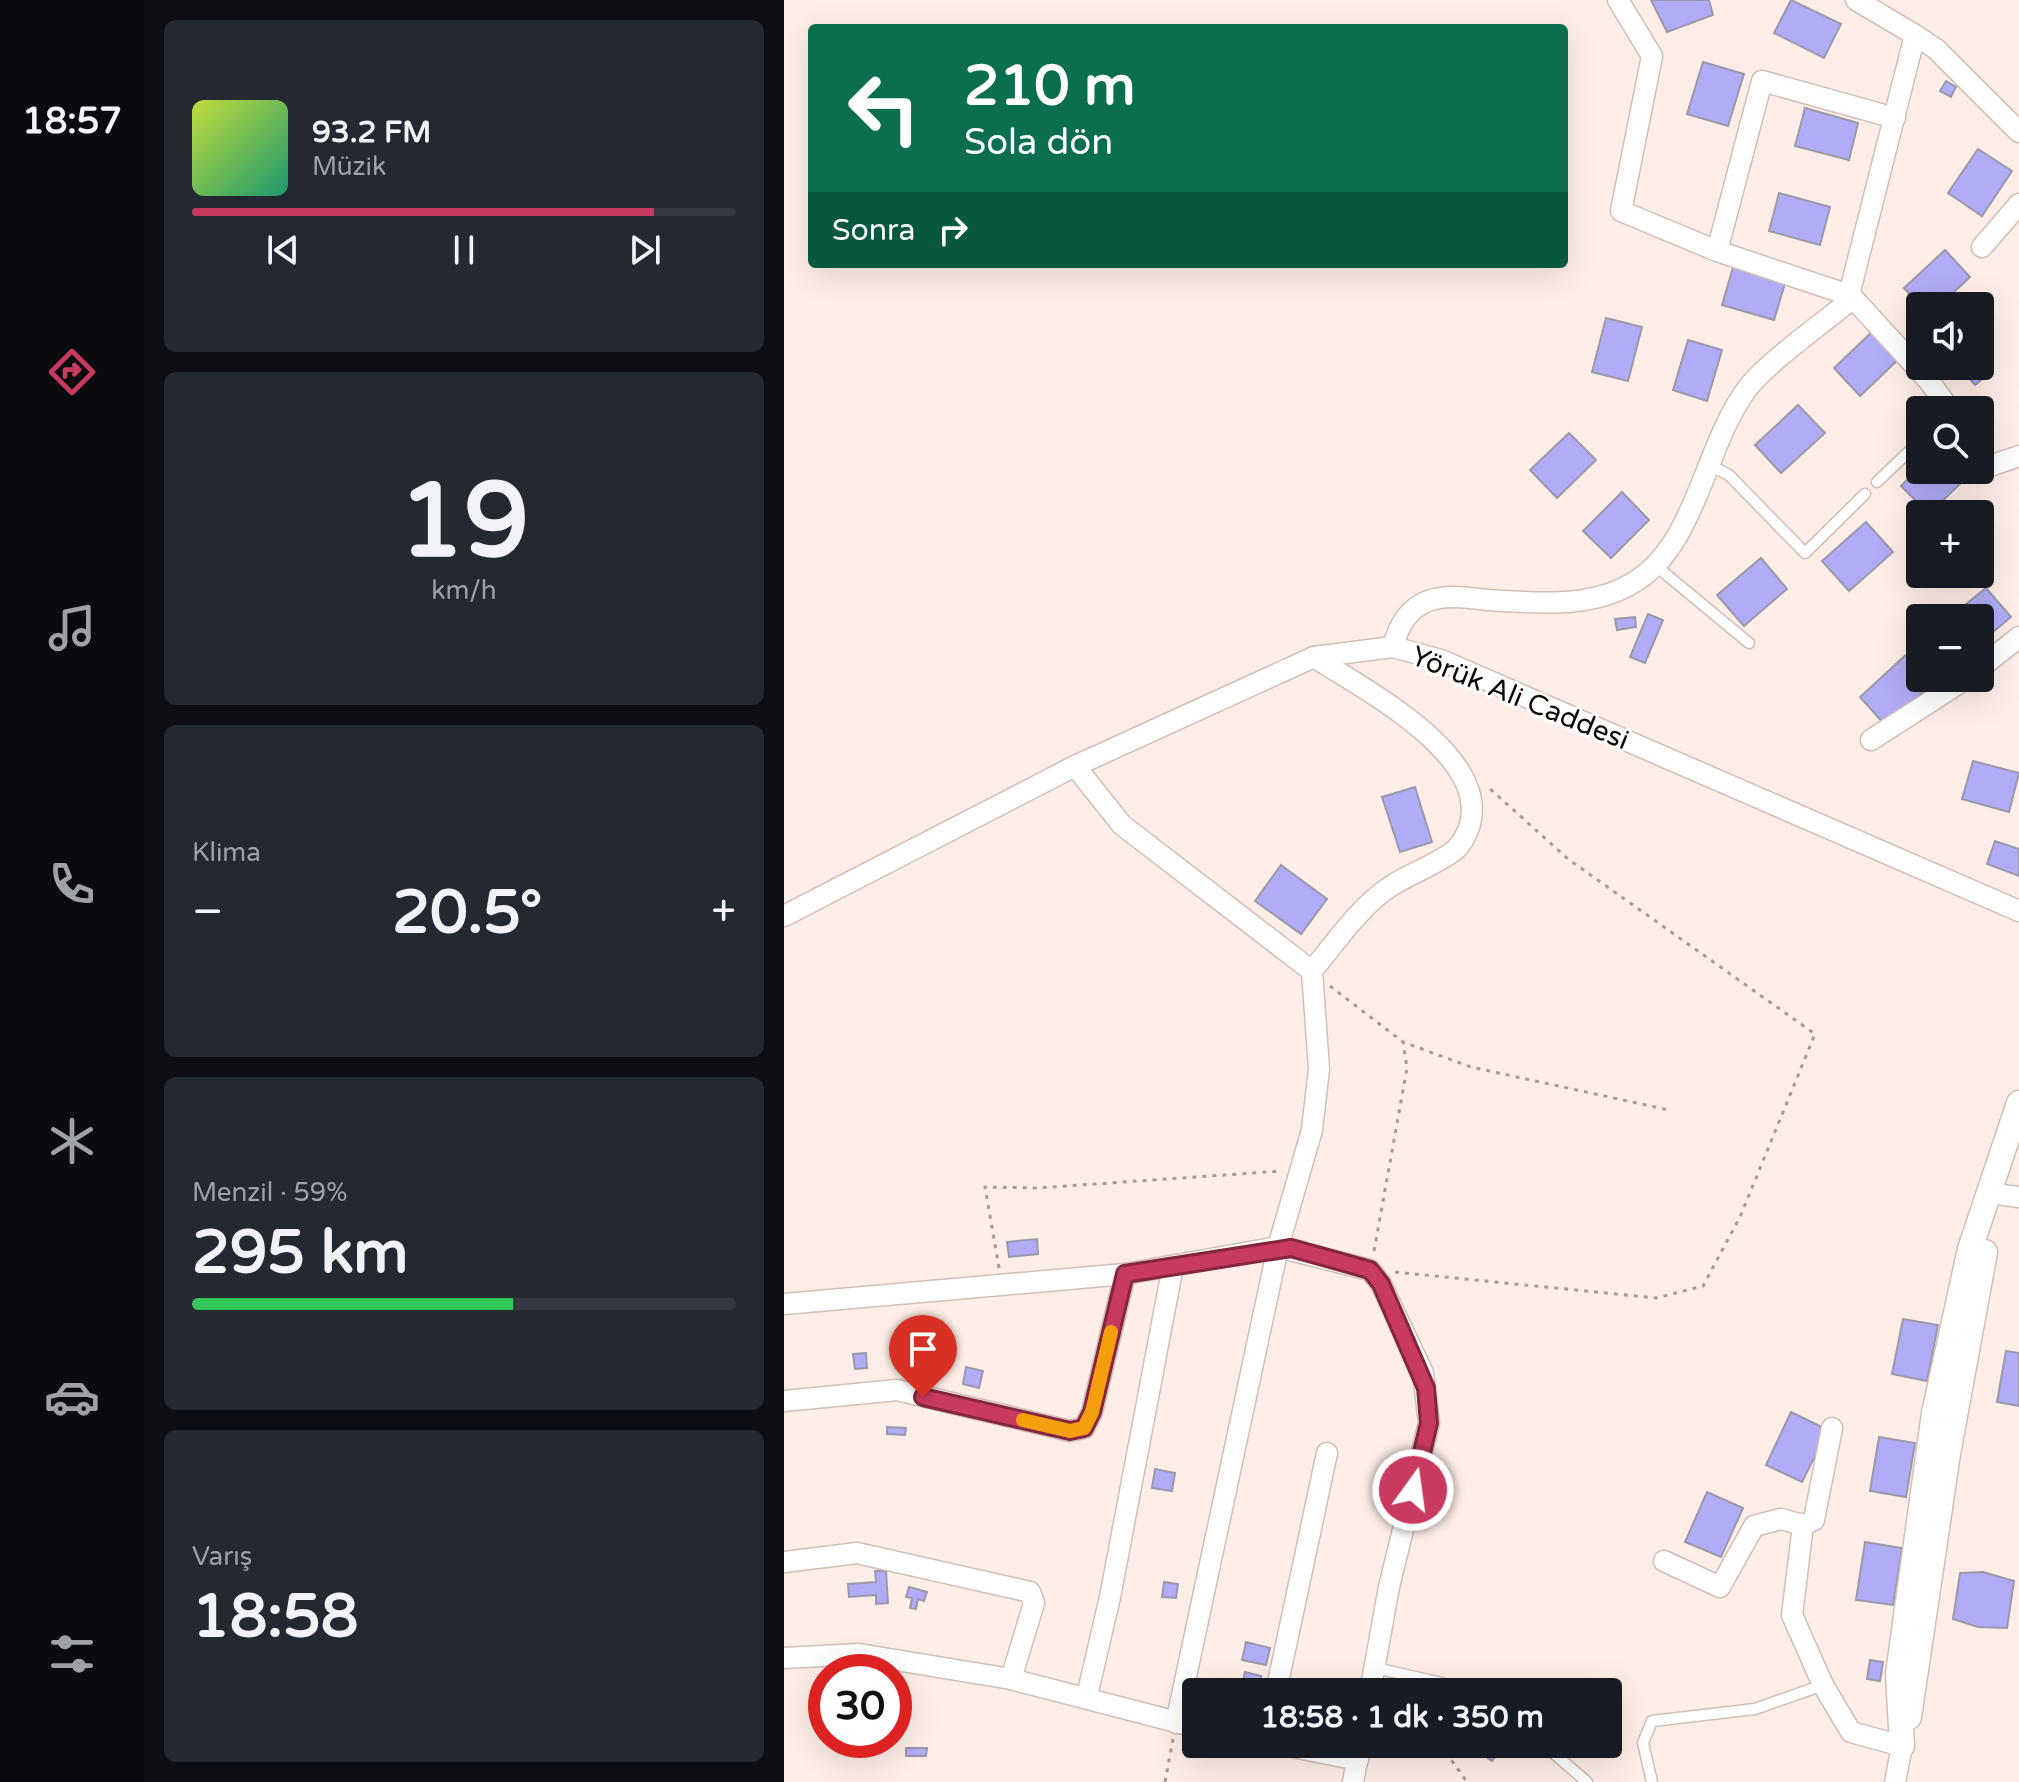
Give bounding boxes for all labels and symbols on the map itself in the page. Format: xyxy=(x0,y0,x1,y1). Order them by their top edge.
street label: Yörük Ali Caddesi xyxy=(1406,639,1634,757)
pin xyxy=(889,1315,957,1397)
position arrow xyxy=(1371,1448,1455,1532)
speed limit sign: 30 xyxy=(808,1654,912,1758)

